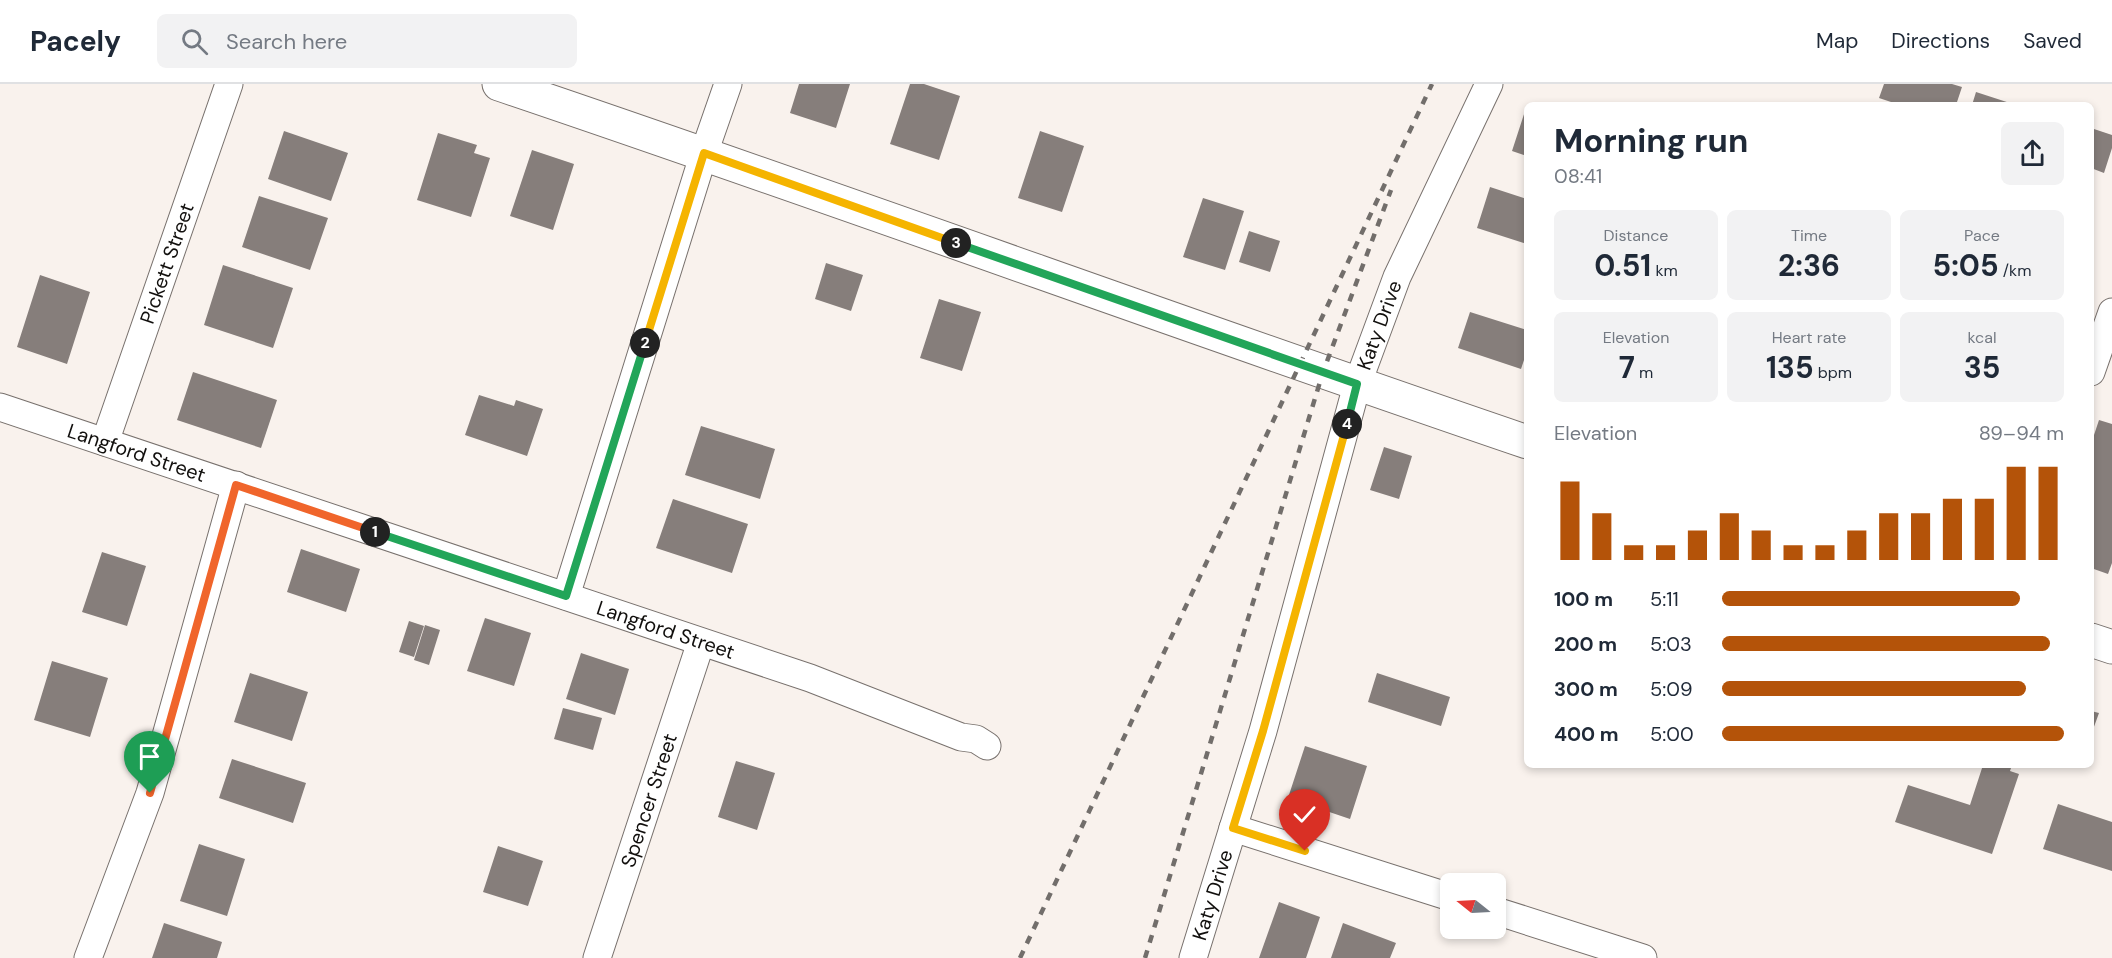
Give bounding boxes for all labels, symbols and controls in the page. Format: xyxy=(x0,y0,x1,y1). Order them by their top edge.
search box xyxy=(157,14,577,68)
text: Pacely xyxy=(30,23,121,60)
icon: search xyxy=(178,25,211,58)
text: Search here xyxy=(226,27,347,56)
text: Map xyxy=(1816,27,1858,55)
text: Directions xyxy=(1891,27,1990,55)
text: Saved xyxy=(2023,27,2082,55)
text: Morning run xyxy=(1554,119,1748,162)
button: share xyxy=(2001,122,2064,185)
text: 08:41 xyxy=(1554,163,1602,189)
street label: Pickett Street xyxy=(134,199,200,327)
text: Distance xyxy=(1604,225,1668,246)
text: Time xyxy=(1791,225,1827,246)
text: Pace xyxy=(1964,225,2000,246)
pin: 3 xyxy=(941,228,971,258)
text: 3 xyxy=(951,232,961,253)
text: 0.51 xyxy=(1594,246,1651,285)
text: 2:36 xyxy=(1778,246,1840,285)
text: 5:05 xyxy=(1933,246,1999,285)
text: km xyxy=(1651,260,1678,281)
text: /km xyxy=(1999,260,2031,281)
street label: Katy Drive xyxy=(1351,277,1408,373)
text: Elevation xyxy=(1603,327,1669,348)
text: Heart rate xyxy=(1772,327,1846,348)
text: kcal xyxy=(1968,327,1996,348)
pin: 2 xyxy=(630,328,660,358)
text: 2 xyxy=(640,332,650,353)
text: 7 xyxy=(1619,348,1635,387)
text: 135 xyxy=(1766,348,1814,387)
text: 35 xyxy=(1964,348,2000,387)
text: m xyxy=(1635,362,1653,383)
text: bpm xyxy=(1814,362,1852,383)
pin: 4 xyxy=(1332,409,1362,439)
text: 4 xyxy=(1342,413,1352,434)
street label: Langford Street xyxy=(64,418,209,488)
text: Elevation xyxy=(1554,420,1637,446)
text: 89–94 m xyxy=(1979,420,2064,446)
pin: 1 xyxy=(360,517,390,547)
text: 1 xyxy=(372,521,378,542)
text: 100 m xyxy=(1554,586,1613,612)
text: 5:11 xyxy=(1650,586,1679,612)
street label: Langford Street xyxy=(593,595,738,665)
text: 200 m xyxy=(1554,631,1617,657)
text: 5:03 xyxy=(1650,631,1692,657)
text: 300 m xyxy=(1554,676,1618,702)
text: 5:09 xyxy=(1650,676,1692,702)
text: 400 m xyxy=(1554,721,1619,747)
text: 5:00 xyxy=(1650,721,1694,747)
street label: Spencer Street xyxy=(615,730,683,871)
pin xyxy=(124,731,175,793)
icon: arrive xyxy=(133,740,166,773)
pin xyxy=(1279,789,1330,851)
icon: check xyxy=(1288,798,1321,831)
street label: Katy Drive xyxy=(1186,846,1239,943)
north arrow xyxy=(1440,873,1506,939)
map controls xyxy=(1440,873,1506,939)

